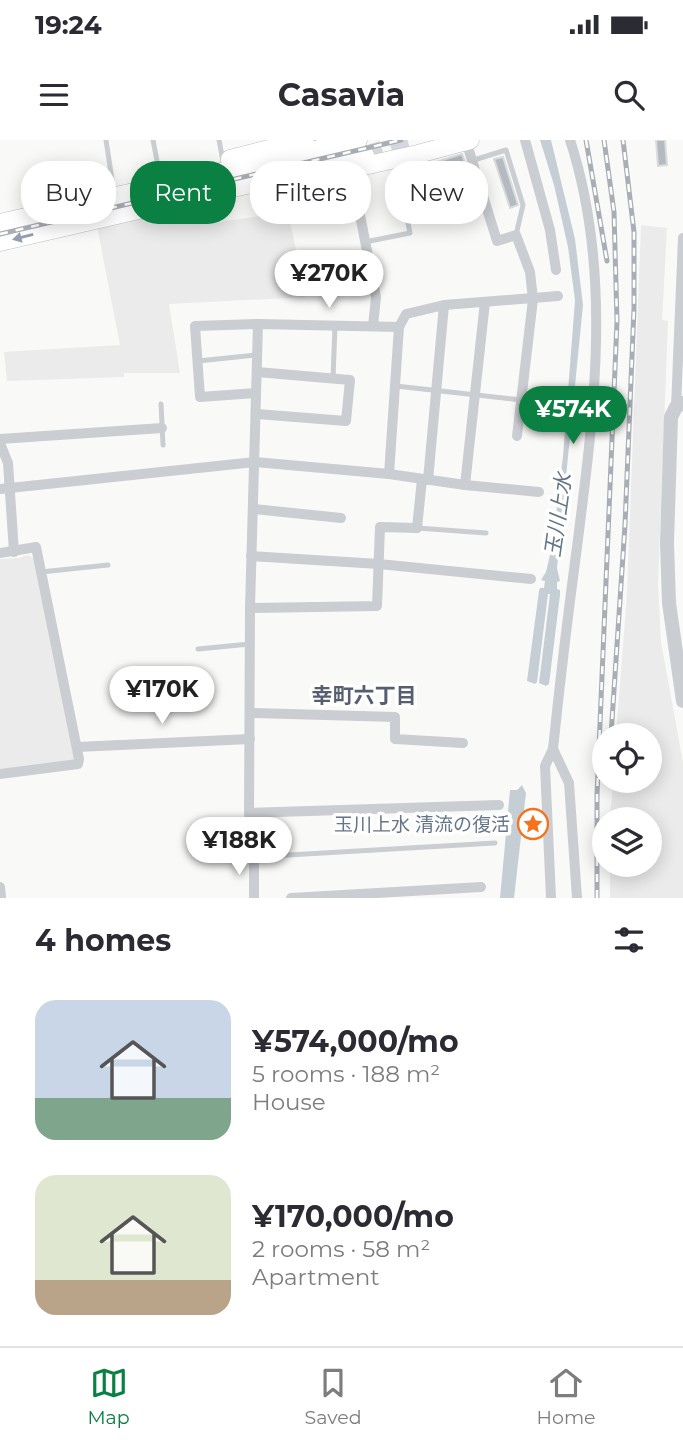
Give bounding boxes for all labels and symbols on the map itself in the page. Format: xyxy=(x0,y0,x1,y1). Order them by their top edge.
one-way arrow xyxy=(12,232,34,243)
pin: ¥270K xyxy=(280,250,378,310)
pin: ¥574K xyxy=(524,386,622,446)
water label: 玉川上水 xyxy=(540,470,577,558)
pin: ¥170K xyxy=(113,666,211,726)
district label: 幸町六丁目 xyxy=(312,683,417,708)
place icon: 玉川上水 清流の復活 xyxy=(516,807,550,841)
place label: 玉川上水 清流の復活 xyxy=(334,813,510,836)
pin: ¥188K xyxy=(190,818,288,877)

